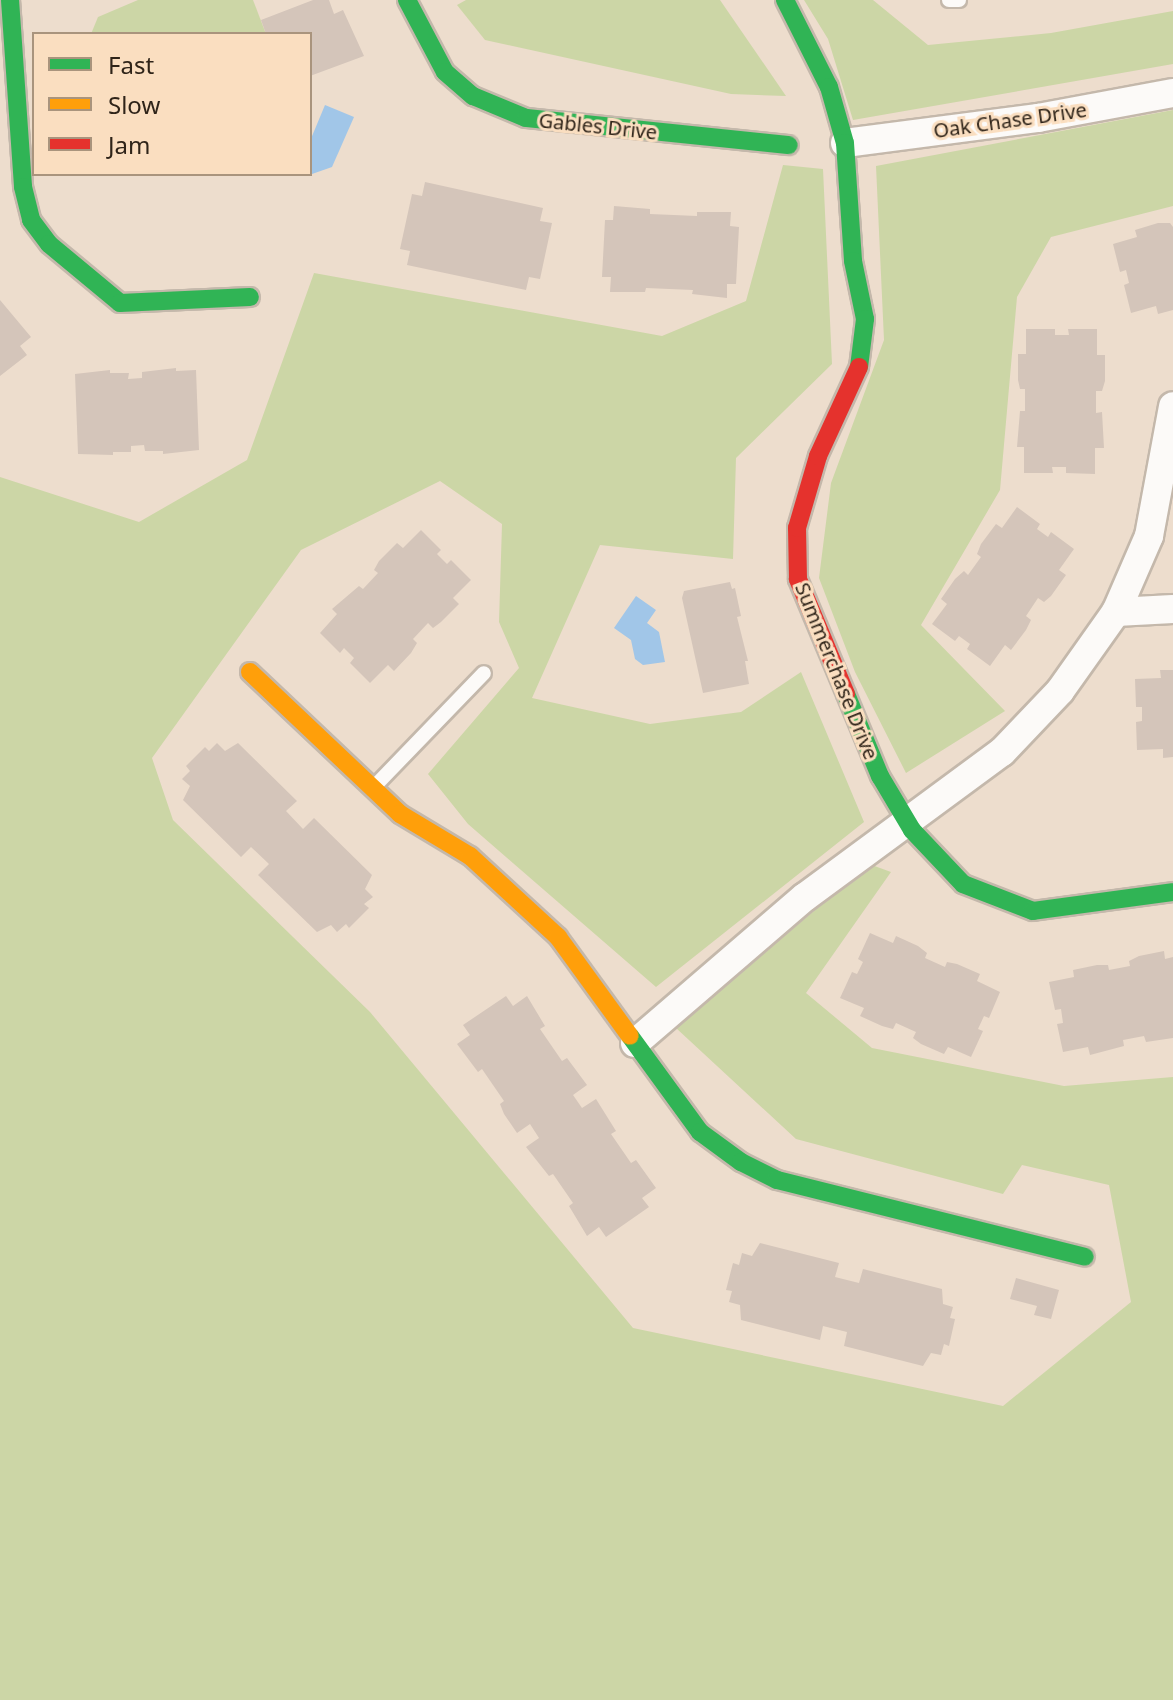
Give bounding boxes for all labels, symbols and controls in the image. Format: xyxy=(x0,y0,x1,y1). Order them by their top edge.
legend xyxy=(32,32,312,176)
text: Fast xyxy=(108,48,154,81)
text: Slow xyxy=(108,88,160,121)
street label: Oak Chase Drive xyxy=(932,97,1088,143)
street label: Gables Drive xyxy=(538,108,658,144)
text: Jam xyxy=(108,128,150,161)
street label: Summerchase Drive xyxy=(791,579,883,763)

